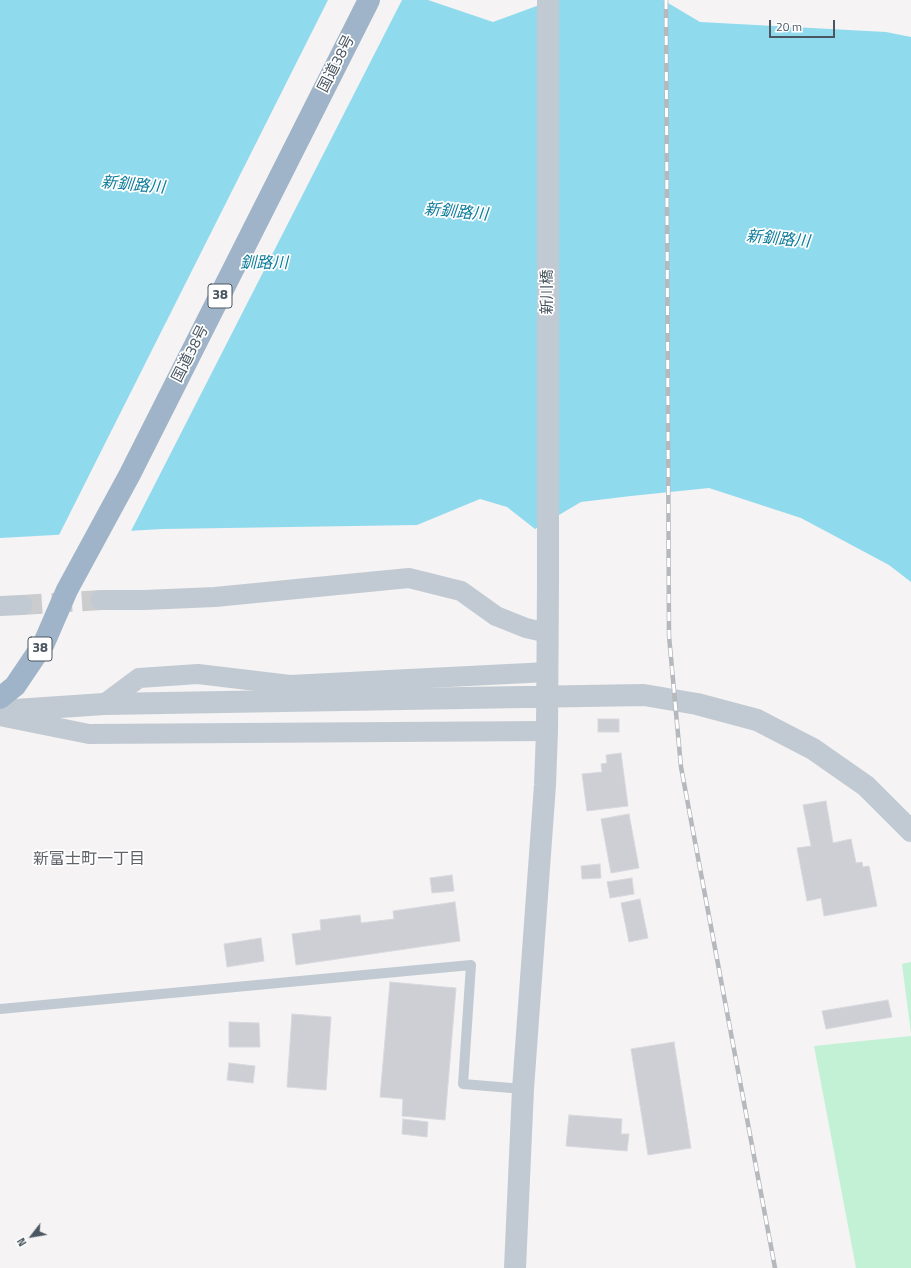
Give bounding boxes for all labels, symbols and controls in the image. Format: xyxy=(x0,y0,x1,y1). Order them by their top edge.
scale bar xyxy=(771,12,837,38)
text: 20 m xyxy=(776,17,802,36)
street label: 国道38号 xyxy=(315,32,359,96)
water label: 新釧路川 xyxy=(100,174,166,198)
water label: 新釧路川 xyxy=(423,201,489,225)
water label: 新釧路川 xyxy=(745,228,811,252)
water label: 釧路川 xyxy=(240,254,288,274)
street label: 新川橋 xyxy=(539,270,557,314)
road number: 38 xyxy=(208,284,232,308)
street label: 国道38号 xyxy=(169,322,213,386)
road number: 38 xyxy=(28,637,52,661)
district label: 新富士町一丁目 xyxy=(33,850,145,870)
north arrow xyxy=(12,1216,52,1256)
text: N xyxy=(13,1235,31,1250)

